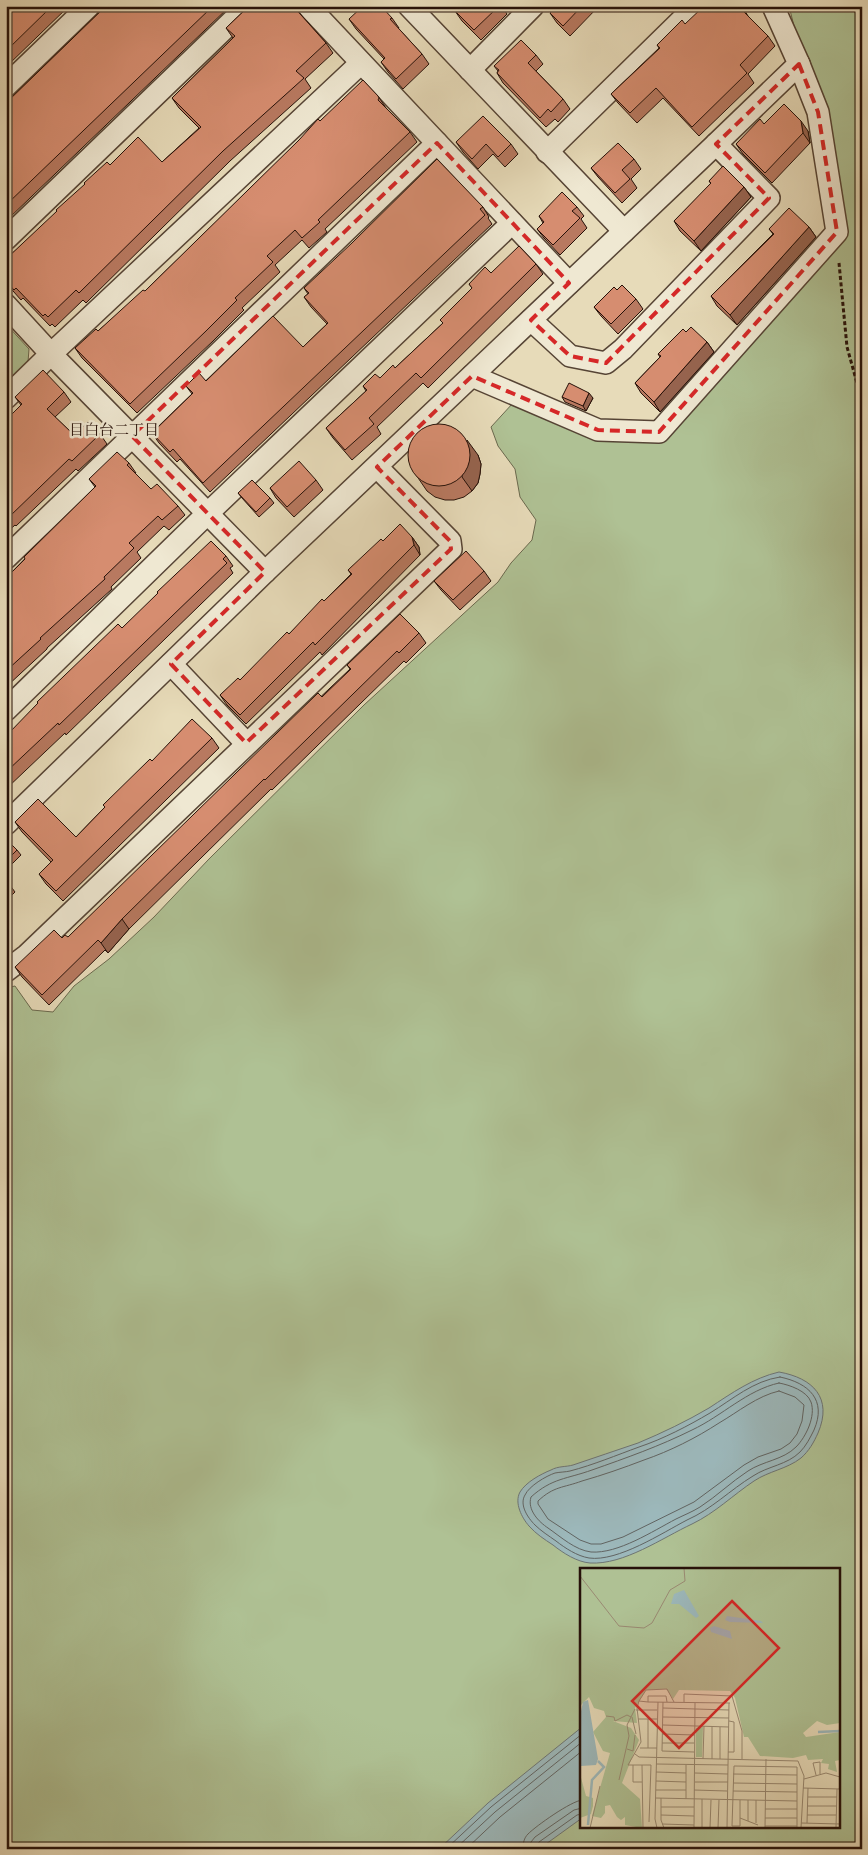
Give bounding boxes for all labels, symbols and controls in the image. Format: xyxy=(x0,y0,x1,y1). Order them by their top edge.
district label: 目白台二丁目 xyxy=(69,421,159,439)
inset map xyxy=(580,1568,840,1828)

